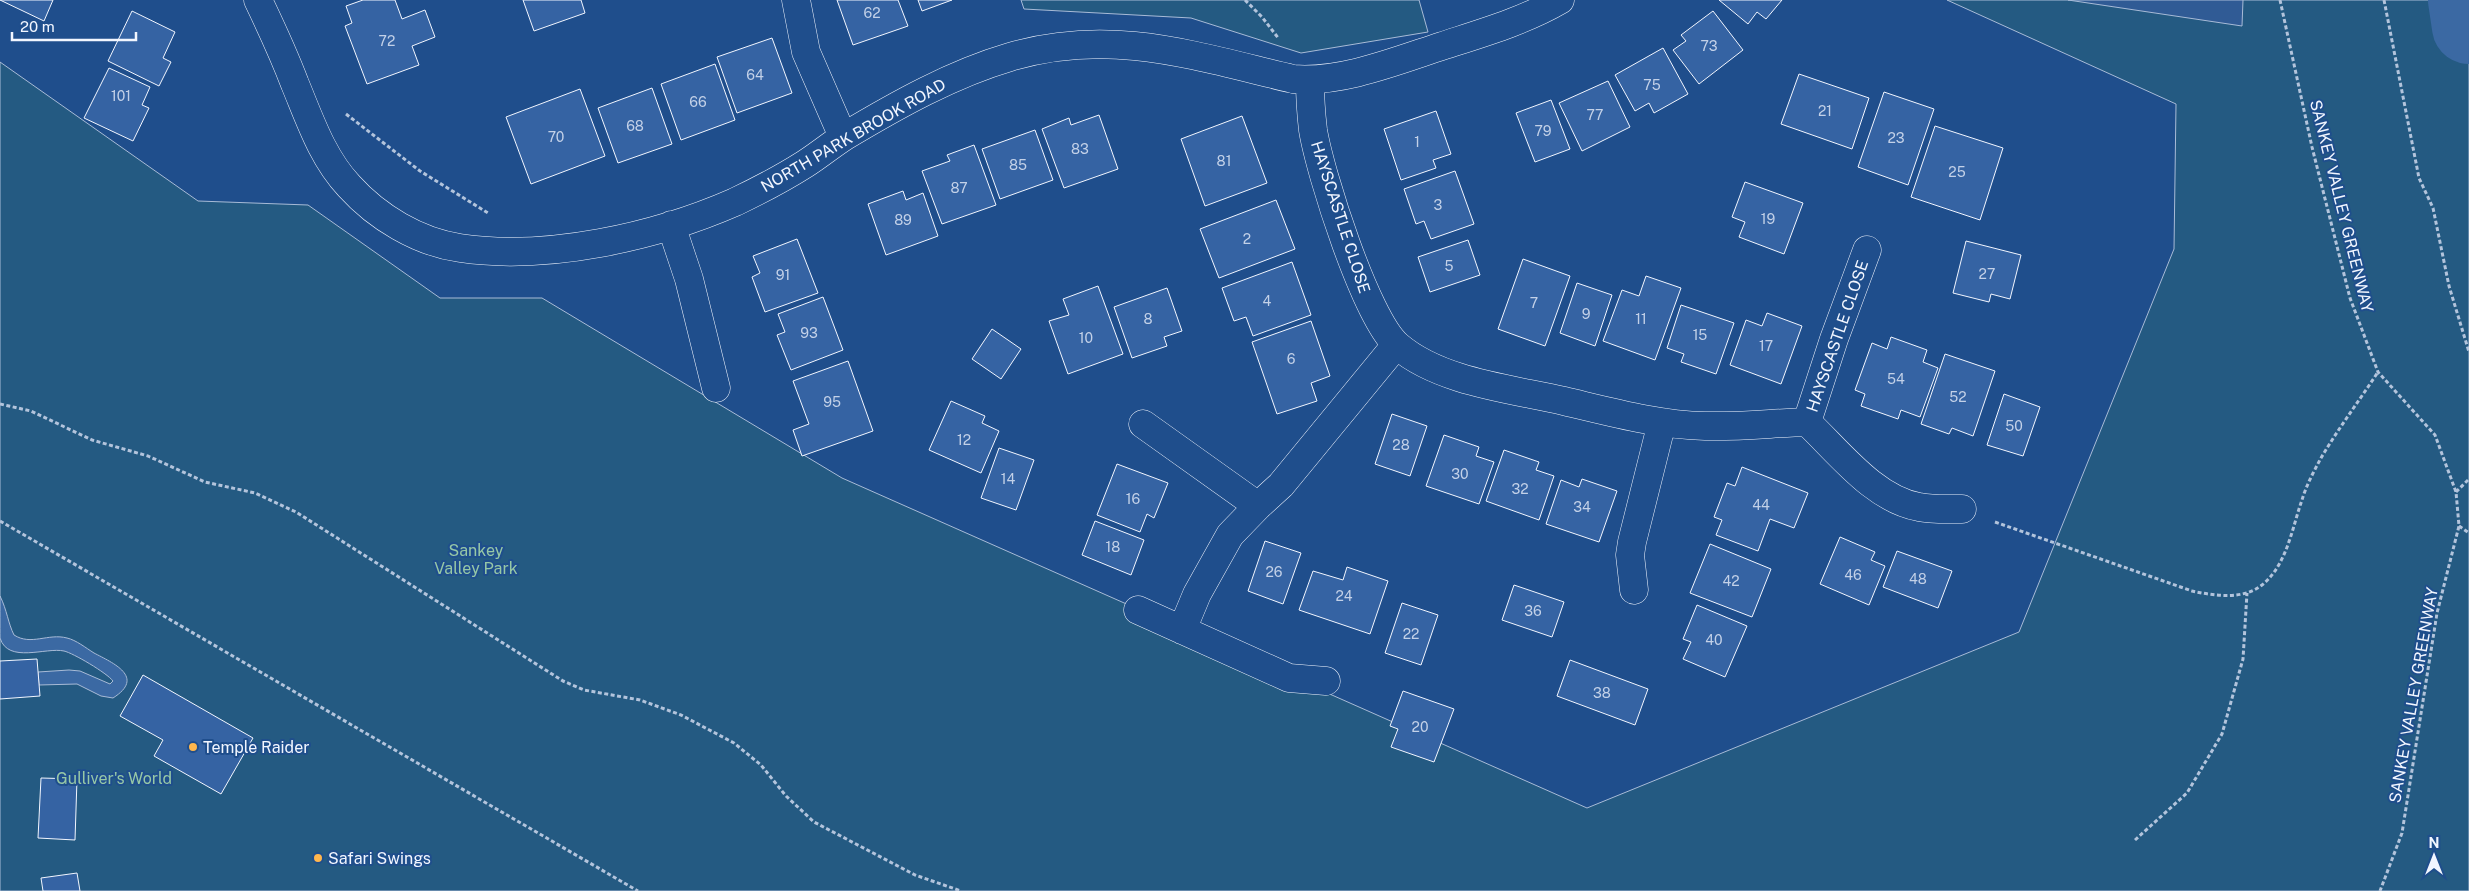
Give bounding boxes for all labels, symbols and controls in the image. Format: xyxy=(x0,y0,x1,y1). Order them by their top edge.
house number: 62 xyxy=(863,5,881,21)
scale bar xyxy=(12,10,136,42)
text: 20 m xyxy=(20,18,55,35)
house number: 72 xyxy=(379,33,395,49)
house number: 73 xyxy=(1701,38,1718,54)
house number: 64 xyxy=(746,67,764,83)
street label: NORTH PARK BROOK ROAD xyxy=(757,75,949,196)
house number: 75 xyxy=(1643,77,1661,93)
house number: 101 xyxy=(111,88,131,104)
house number: 66 xyxy=(689,94,707,110)
street label: SANKEY VALLEY GREENWAY xyxy=(2306,98,2377,315)
house number: 21 xyxy=(1818,103,1832,119)
house number: 77 xyxy=(1587,107,1604,123)
house number: 68 xyxy=(626,118,644,134)
house number: 79 xyxy=(1535,123,1552,139)
house number: 70 xyxy=(548,129,564,145)
house number: 23 xyxy=(1887,130,1905,146)
house number: 1 xyxy=(1414,134,1420,150)
street label: HAYSCASTLE CLOSE xyxy=(1307,139,1374,296)
house number: 83 xyxy=(1071,141,1089,157)
house number: 81 xyxy=(1217,153,1231,169)
house number: 85 xyxy=(1009,157,1027,173)
house number: 25 xyxy=(1948,164,1966,180)
house number: 87 xyxy=(950,180,968,196)
house number: 3 xyxy=(1434,197,1443,213)
house number: 19 xyxy=(1761,211,1775,227)
house number: 89 xyxy=(894,212,912,228)
house number: 2 xyxy=(1243,231,1251,247)
house number: 5 xyxy=(1445,258,1454,274)
street label: HAYSCASTLE CLOSE xyxy=(1803,258,1872,415)
house number: 27 xyxy=(1979,266,1995,282)
house number: 91 xyxy=(776,267,790,283)
house number: 4 xyxy=(1263,293,1272,309)
house number: 7 xyxy=(1530,295,1538,311)
house number: 9 xyxy=(1582,306,1591,322)
house number: 8 xyxy=(1143,311,1153,327)
house number: 11 xyxy=(1635,311,1647,327)
house number: 93 xyxy=(800,325,818,341)
house number: 15 xyxy=(1693,327,1707,343)
house number: 10 xyxy=(1079,330,1093,346)
house number: 17 xyxy=(1759,338,1773,354)
house number: 6 xyxy=(1287,351,1296,367)
house number: 54 xyxy=(1887,371,1905,387)
house number: 52 xyxy=(1949,389,1967,405)
house number: 95 xyxy=(823,394,841,410)
house number: 50 xyxy=(2005,418,2023,434)
house number: 12 xyxy=(957,432,971,448)
house number: 28 xyxy=(1392,437,1410,453)
house number: 30 xyxy=(1451,466,1469,482)
house number: 14 xyxy=(1001,471,1015,487)
house number: 32 xyxy=(1511,481,1529,497)
house number: 16 xyxy=(1126,491,1140,507)
house number: 44 xyxy=(1752,497,1770,513)
house number: 34 xyxy=(1573,499,1591,515)
house number: 18 xyxy=(1106,539,1120,555)
park label: Sankey Valley Park xyxy=(434,541,518,578)
house number: 26 xyxy=(1265,564,1283,580)
house number: 46 xyxy=(1844,567,1862,583)
house number: 48 xyxy=(1909,571,1927,587)
house number: 42 xyxy=(1722,573,1740,589)
street label: SANKEY VALLEY GREENWAY xyxy=(2385,586,2442,804)
house number: 24 xyxy=(1335,588,1353,604)
house number: 36 xyxy=(1524,603,1542,619)
house number: 22 xyxy=(1403,626,1419,642)
house number: 40 xyxy=(1705,632,1723,648)
house number: 38 xyxy=(1593,685,1611,701)
house number: 20 xyxy=(1412,719,1428,735)
place label: Temple Raider xyxy=(203,738,309,757)
marker: Temple Raider xyxy=(187,741,199,753)
park label: Gulliver's World xyxy=(56,769,172,788)
north arrow xyxy=(2409,831,2459,881)
text: N xyxy=(2429,835,2439,851)
place label: Safari Swings xyxy=(328,849,431,868)
marker: Safari Swings xyxy=(312,852,324,864)

